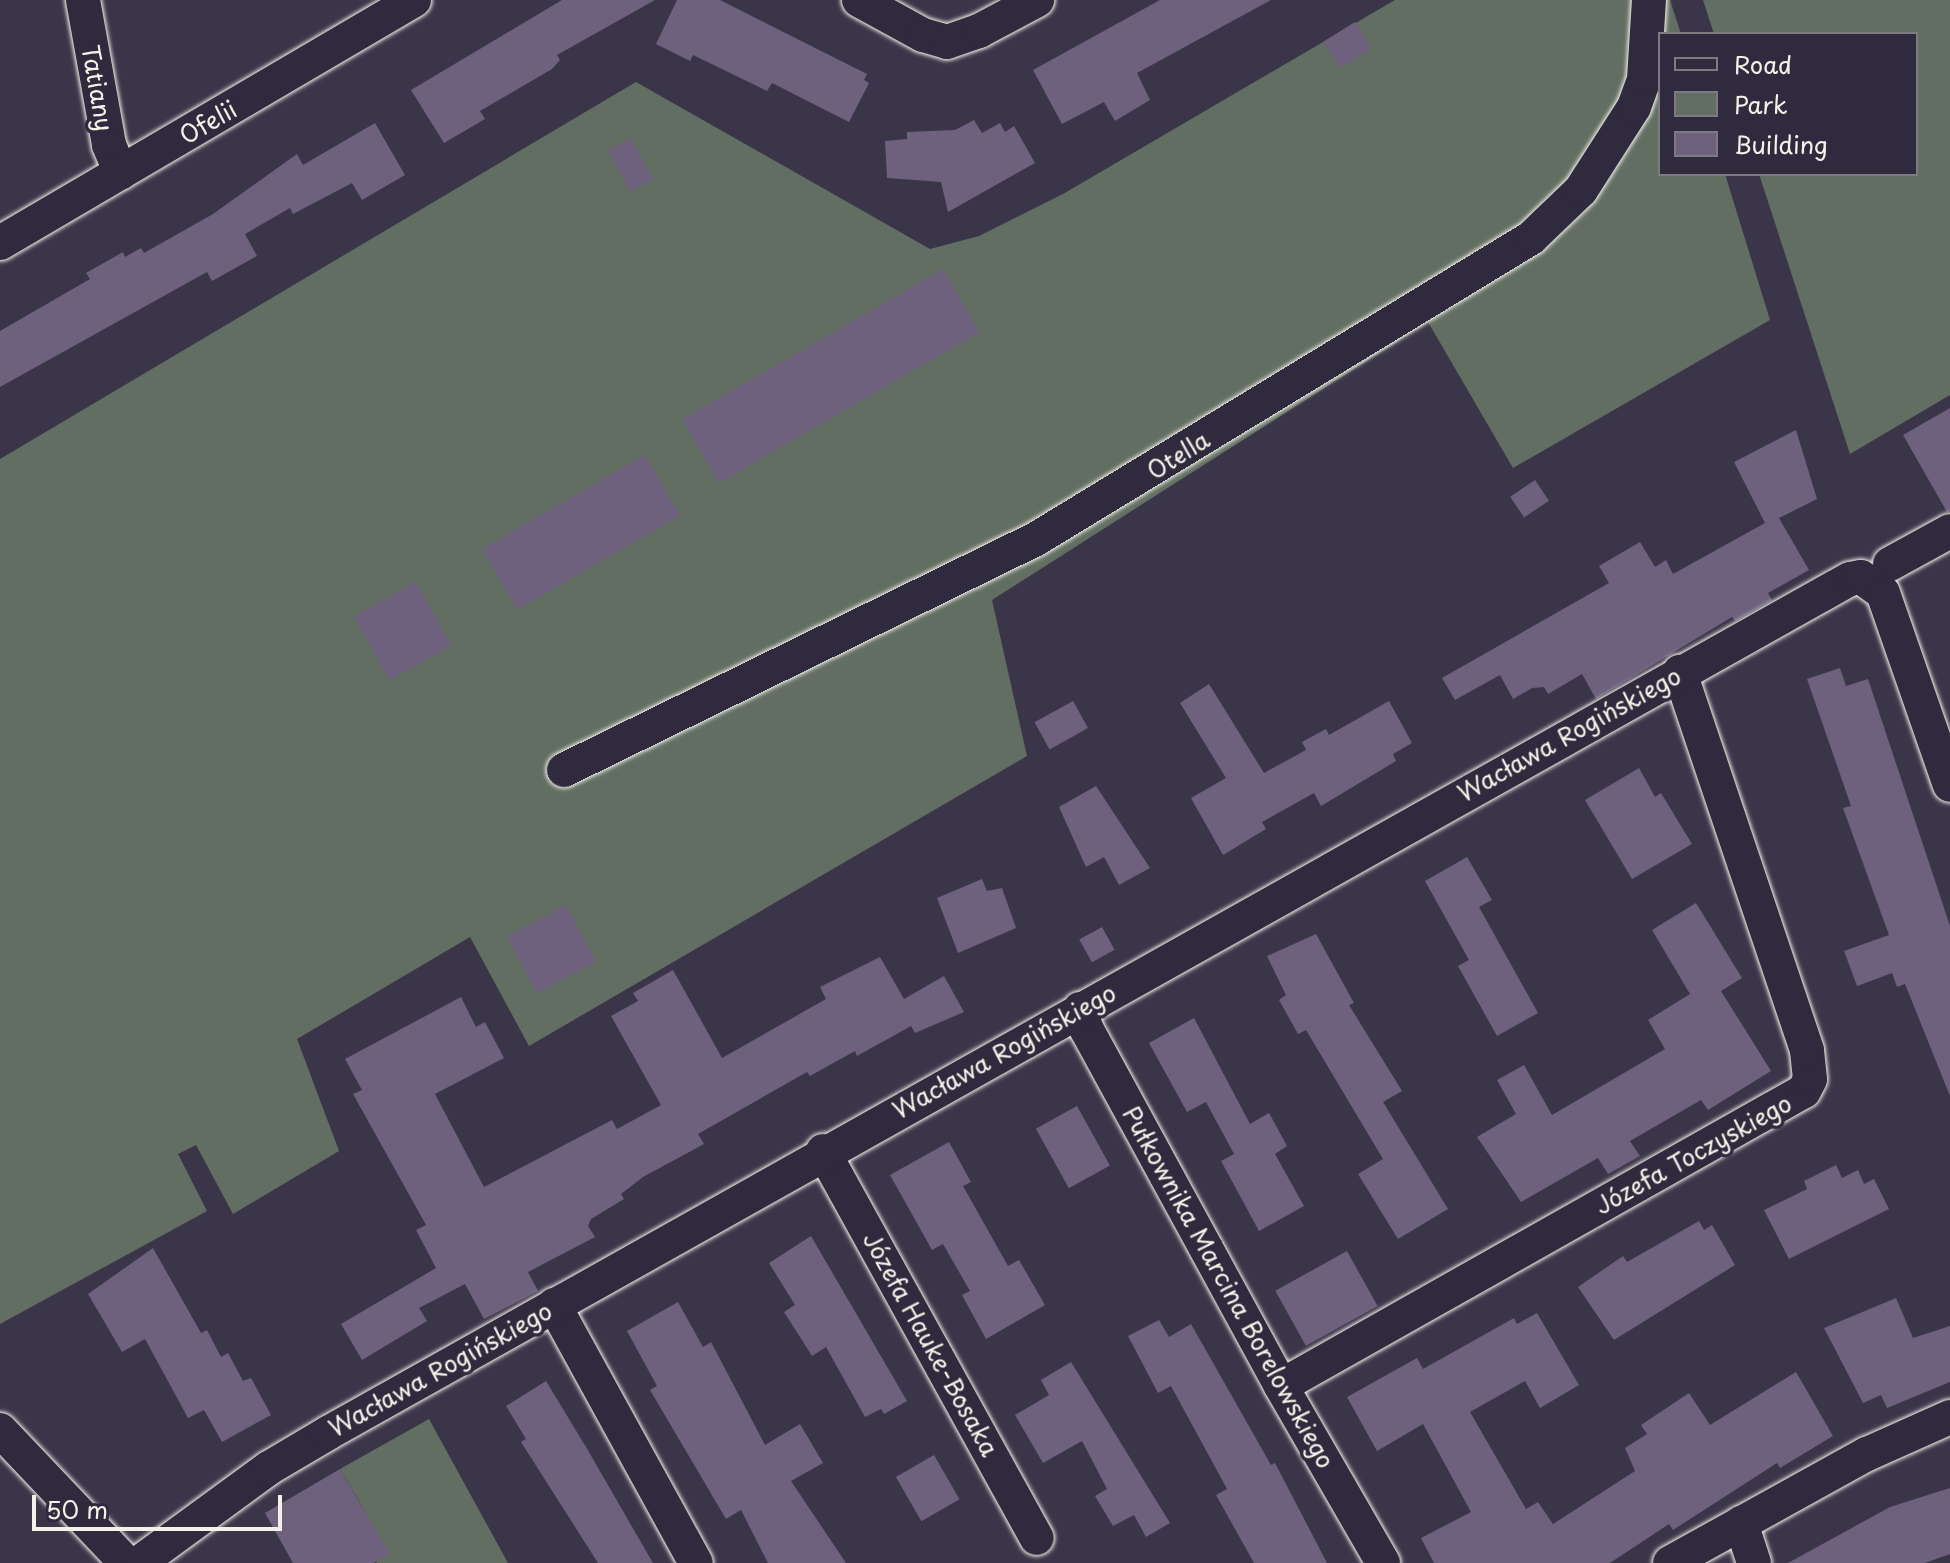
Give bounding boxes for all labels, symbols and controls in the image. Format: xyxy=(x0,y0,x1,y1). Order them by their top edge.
legend xyxy=(1658,32,1918,176)
street label: Tatiany xyxy=(76,43,120,133)
text: Road xyxy=(1734,46,1792,82)
text: Park xyxy=(1734,86,1788,122)
street label: Ofelii xyxy=(174,94,242,150)
text: Building xyxy=(1734,126,1828,162)
street label: Otella xyxy=(1142,425,1214,485)
street label: Wacława Rogińskiego xyxy=(1453,661,1685,807)
street label: Wacława Rogińskiego xyxy=(888,978,1120,1124)
street label: Józefa Toczyskiego xyxy=(1590,1088,1796,1220)
street label: Pułkownika Marcina Borelowskiego xyxy=(1116,1100,1342,1474)
street label: Józefa Hauke-Bosaka xyxy=(857,1226,1005,1462)
street label: Wacława Rogińskiego xyxy=(324,1296,556,1442)
scale bar xyxy=(36,1479,286,1529)
text: 50 m xyxy=(46,1491,108,1527)

